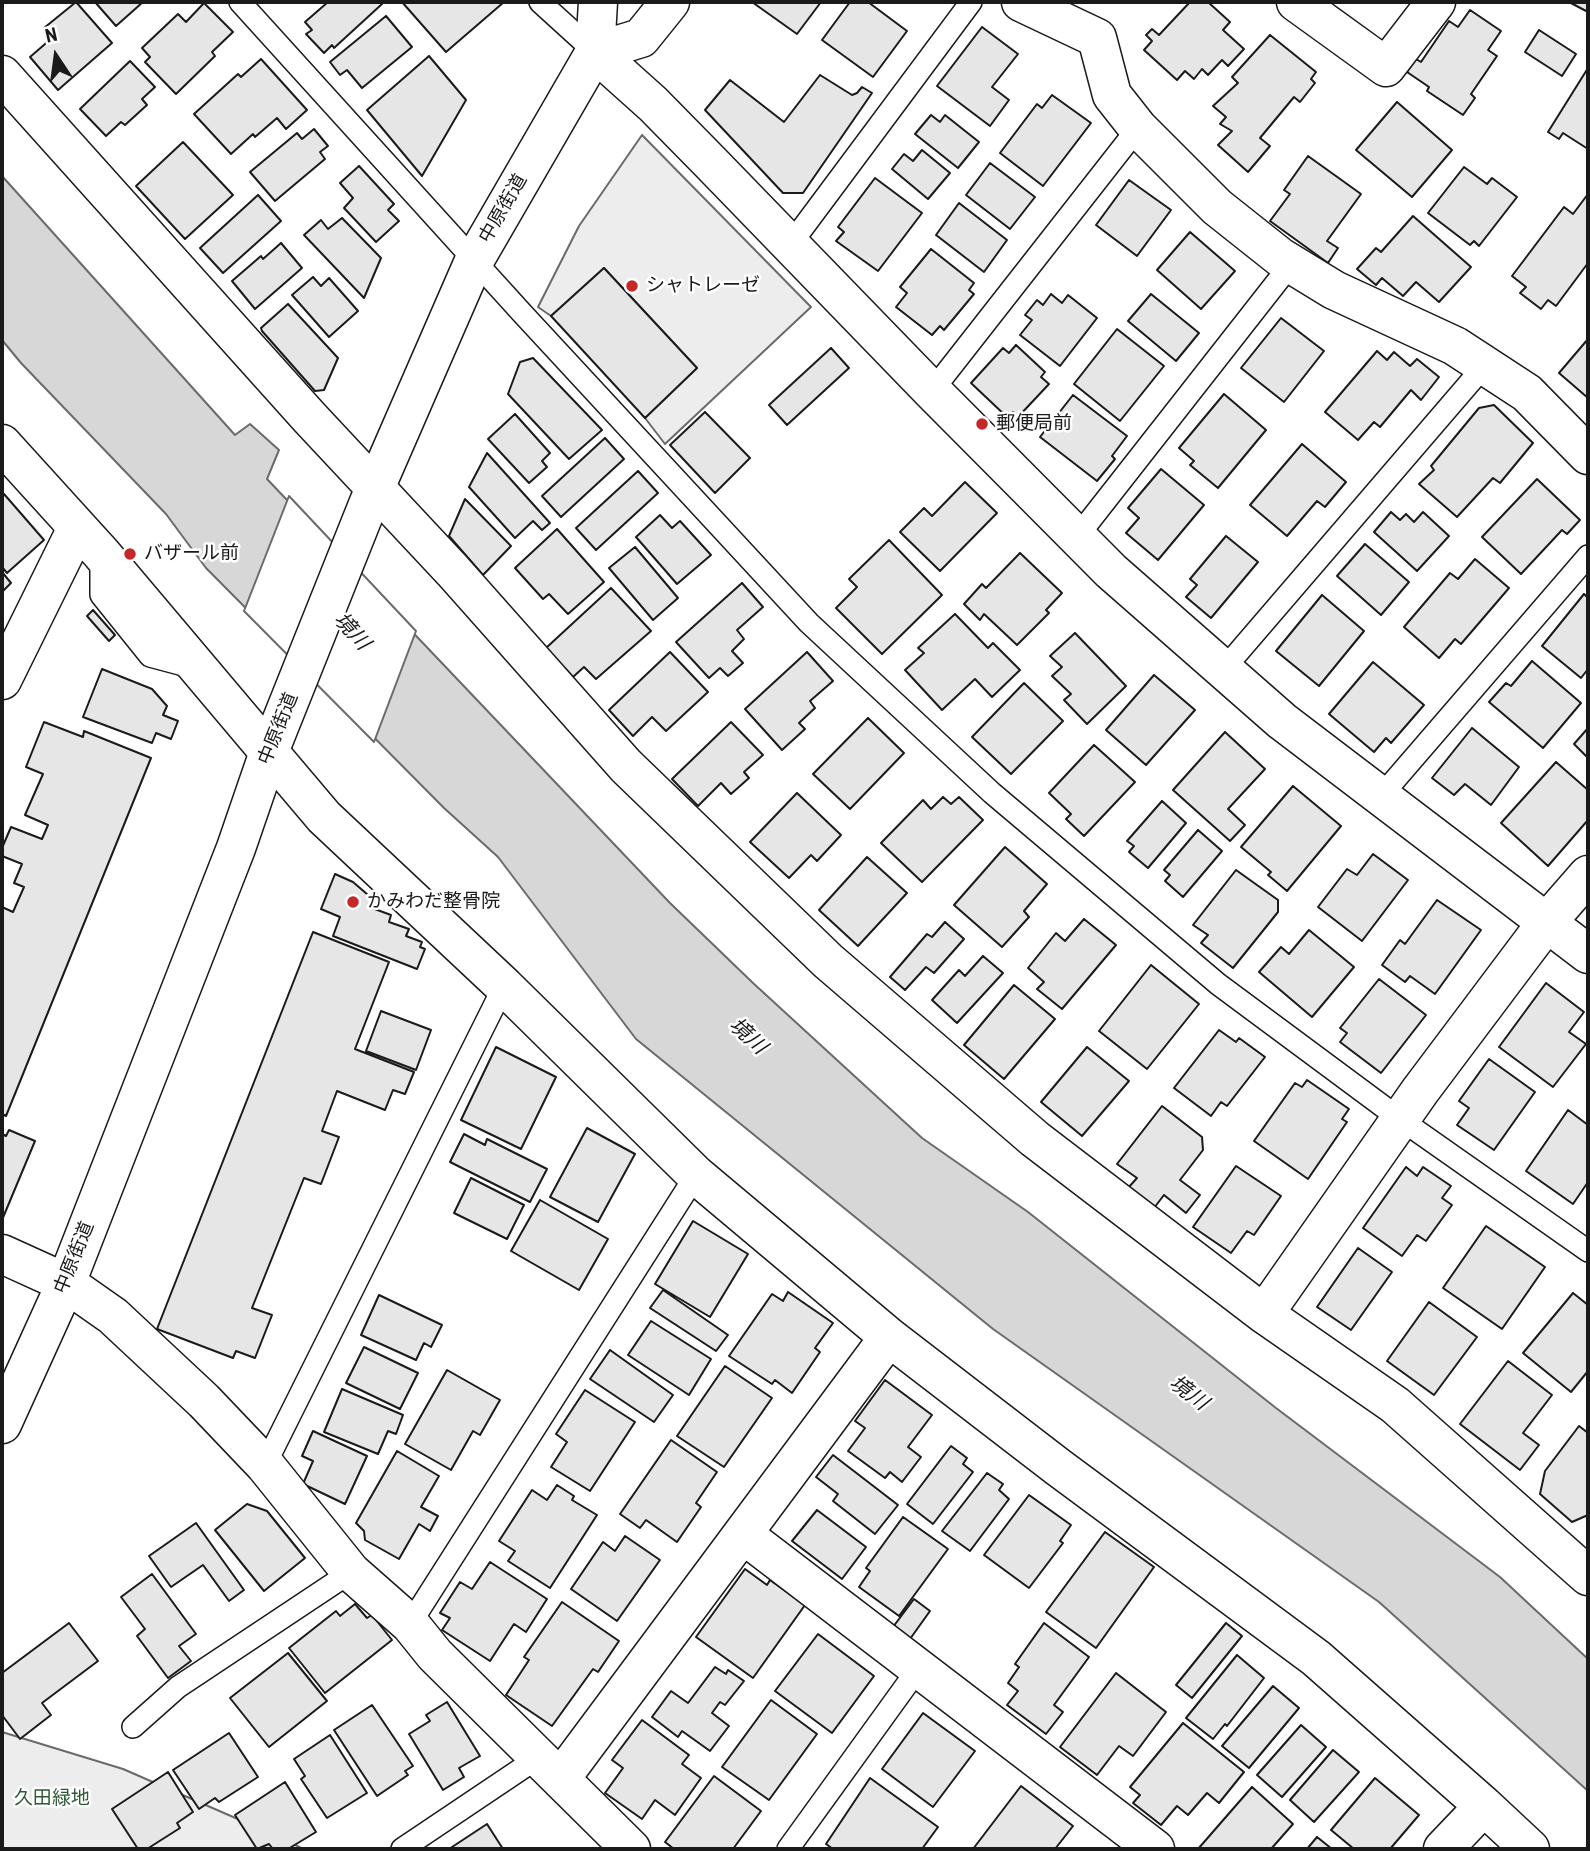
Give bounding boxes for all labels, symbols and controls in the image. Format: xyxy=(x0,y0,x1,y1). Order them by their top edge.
north arrow xyxy=(21,21,91,91)
text: N xyxy=(43,23,59,48)
street label: 中原街道 xyxy=(475,170,533,248)
place label: シャトレーゼ xyxy=(646,275,760,297)
marker: シャトレーゼ xyxy=(624,278,640,294)
place label: 郵便局前 xyxy=(996,413,1072,435)
marker: 郵便局前 xyxy=(974,416,990,432)
place label: バザール前 xyxy=(144,543,239,565)
marker: バザール前 xyxy=(122,546,138,562)
water label: 境川 xyxy=(328,608,374,656)
street label: 中原街道 xyxy=(254,689,304,769)
place label: かみわだ整骨院 xyxy=(367,891,500,913)
marker: かみわだ整骨院 xyxy=(345,894,361,910)
water label: 境川 xyxy=(723,1014,771,1060)
street label: 中原街道 xyxy=(50,1218,100,1298)
water label: 境川 xyxy=(1164,1371,1212,1417)
park label: 久田緑地 xyxy=(14,1788,90,1810)

